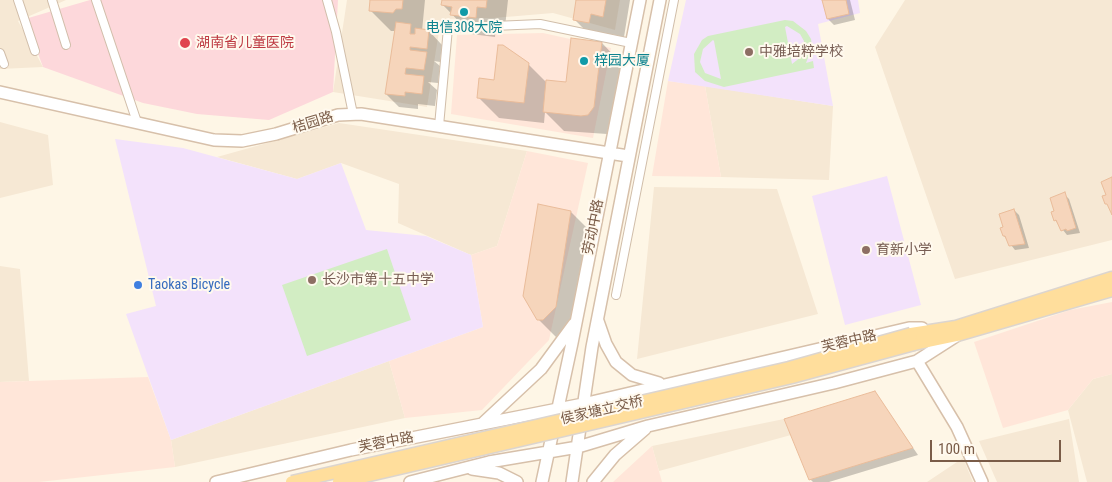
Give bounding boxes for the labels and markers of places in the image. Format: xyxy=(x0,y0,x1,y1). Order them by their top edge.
marker: 电信308大院 xyxy=(458,6,470,18)
place label: 电信308大院 xyxy=(426,20,502,36)
place label: 湖南省儿童医院 xyxy=(196,35,294,51)
marker: 湖南省儿童医院 xyxy=(178,36,192,50)
place label: 中雅培粹学校 xyxy=(759,44,843,60)
marker: 中雅培粹学校 xyxy=(743,46,755,58)
place label: 梓园大厦 xyxy=(594,53,650,69)
marker: 梓园大厦 xyxy=(578,55,590,67)
place label: 育新小学 xyxy=(876,242,932,258)
marker: 育新小学 xyxy=(860,244,872,256)
place label: 长沙市第十五中学 xyxy=(322,272,434,288)
marker: 长沙市第十五中学 xyxy=(306,274,318,286)
place label: Taokas Bicycle xyxy=(148,277,230,293)
marker: Taokas Bicycle xyxy=(132,279,144,291)

